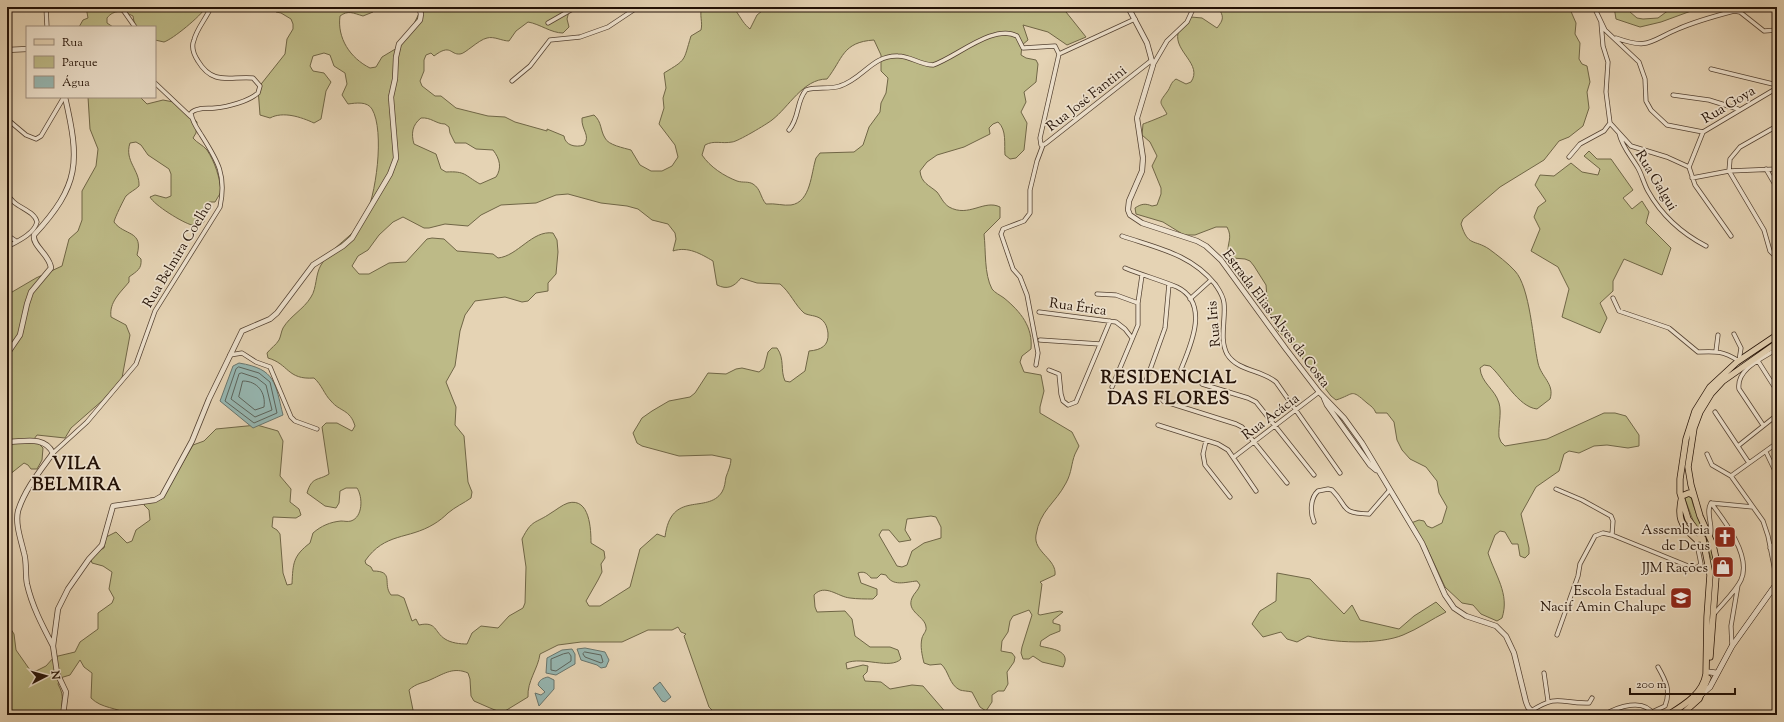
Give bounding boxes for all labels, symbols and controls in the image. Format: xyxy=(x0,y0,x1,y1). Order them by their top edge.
legend xyxy=(26,26,156,98)
text: Rua xyxy=(62,34,83,52)
text: Parque xyxy=(62,54,98,72)
street label: Rua José Fantini xyxy=(1043,62,1132,137)
text: Água xyxy=(62,74,90,92)
street label: Rua Goya xyxy=(1698,82,1760,130)
street label: Rua Galgui xyxy=(1629,147,1681,215)
street label: Rua Belmira Coelho xyxy=(139,198,219,312)
street label: Estrada Elias Alves da Costa xyxy=(1217,246,1334,393)
street label: Rua Érica xyxy=(1048,294,1108,322)
street label: Rua Iris xyxy=(1203,300,1227,348)
district label: RESIDENCIAL DAS FLORES xyxy=(1101,366,1237,413)
street label: Rua Acácia xyxy=(1238,389,1304,446)
district label: VILA BELMIRA xyxy=(32,452,122,499)
place label: Assembleia de Deus xyxy=(1641,521,1711,557)
church icon: Assembleia de Deus xyxy=(1712,524,1738,550)
shop icon: JJM Rações xyxy=(1710,554,1736,580)
place label: JJM Rações xyxy=(1641,559,1708,579)
place label: Escola Estadual Nacif Amin Chalupe xyxy=(1540,582,1666,618)
school or university icon: Escola Estadual Nacif Amin Chalupe xyxy=(1668,585,1694,611)
north arrow xyxy=(26,656,66,696)
text: N xyxy=(46,669,63,680)
scale bar xyxy=(1630,670,1735,696)
text: 200 m xyxy=(1636,676,1667,694)

